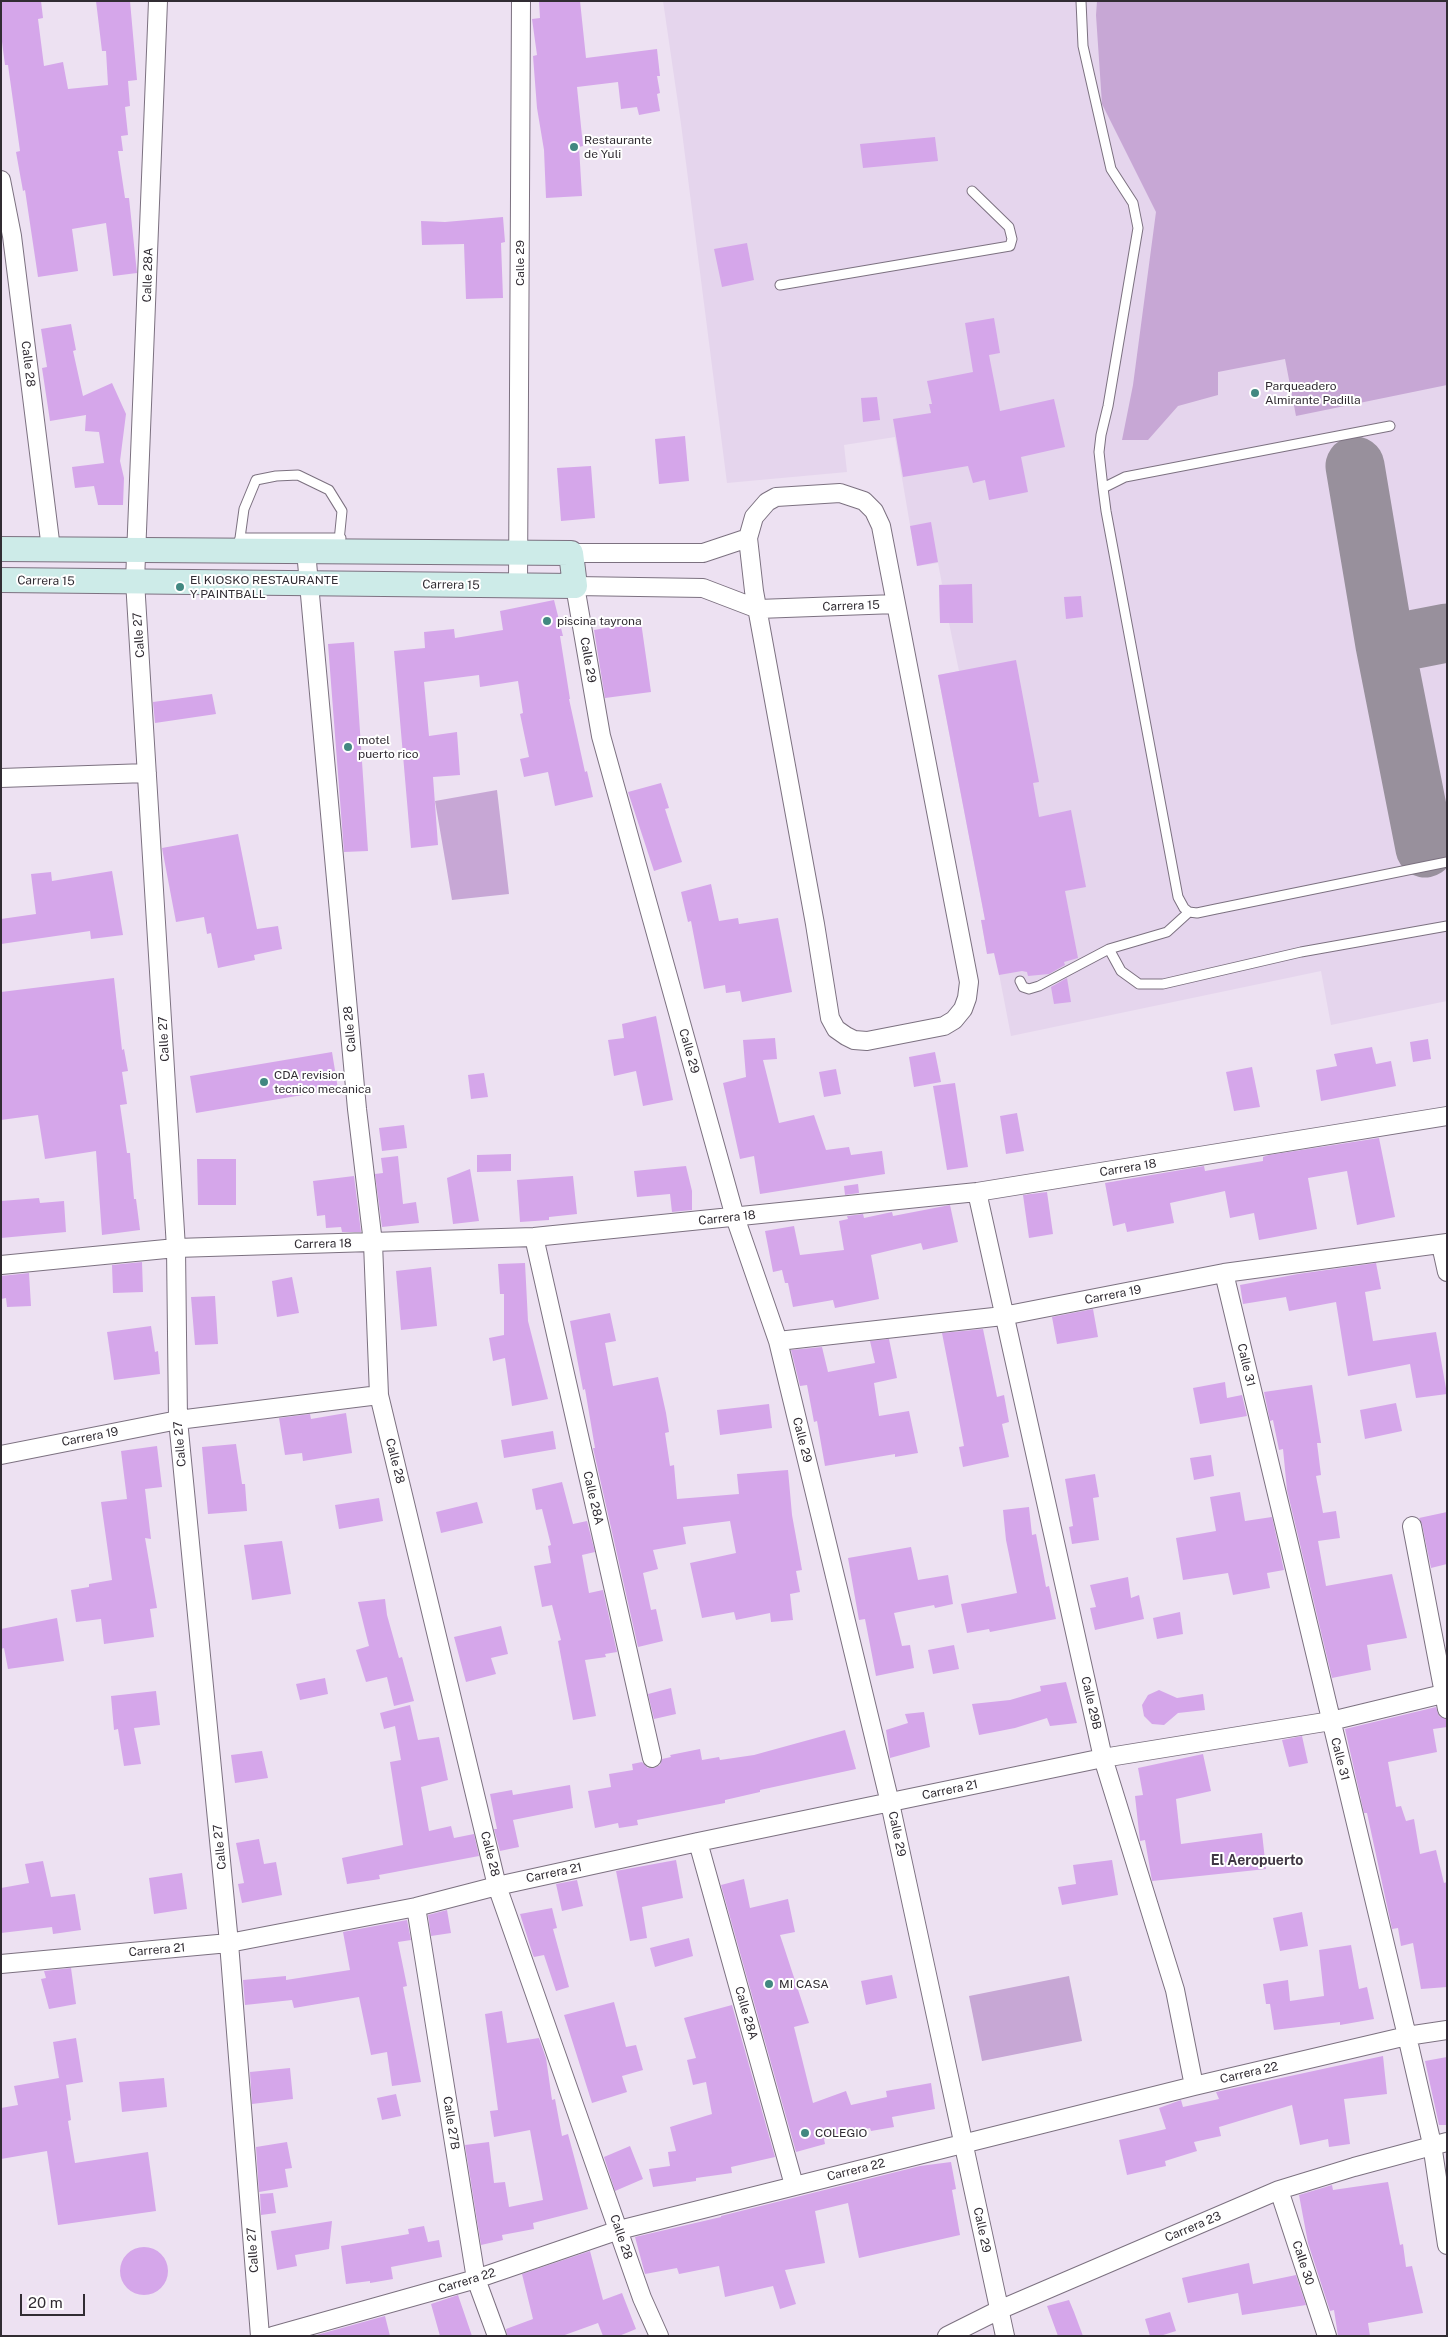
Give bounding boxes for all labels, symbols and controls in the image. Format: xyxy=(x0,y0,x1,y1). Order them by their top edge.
place label: Restaurante de Yuli xyxy=(584,133,652,161)
marker: Restaurante de Yuli xyxy=(568,141,580,153)
street label: Calle 29 xyxy=(513,240,527,286)
street label: Calle 28A xyxy=(140,247,156,303)
street label: Calle 28 xyxy=(18,340,38,388)
place label: Parqueadero Almirante Padilla xyxy=(1265,379,1361,407)
marker: Parqueadero Almirante Padilla xyxy=(1249,387,1261,399)
street label: Carrera 15 xyxy=(17,573,75,589)
place label: El KIOSKO RESTAURANTE Y PAINTBALL xyxy=(190,573,338,601)
street label: Carrera 15 xyxy=(422,577,480,593)
marker: El KIOSKO RESTAURANTE Y PAINTBALL xyxy=(174,581,186,593)
street label: Carrera 15 xyxy=(822,598,880,614)
street label: Calle 27 xyxy=(130,612,148,658)
place label: piscina tayrona xyxy=(557,614,642,628)
marker: piscina tayrona xyxy=(541,615,553,627)
street label: Calle 29 xyxy=(577,636,599,684)
place label: motel puerto rico xyxy=(358,733,419,761)
marker: motel puerto rico xyxy=(342,741,354,753)
street label: Calle 28 xyxy=(341,1005,359,1053)
street label: Calle 27 xyxy=(156,1016,172,1062)
street label: Calle 29 xyxy=(676,1027,702,1075)
place label: CDA revision tecnico mecanica xyxy=(274,1068,371,1096)
marker: CDA revision tecnico mecanica xyxy=(258,1076,270,1088)
street label: Carrera 18 xyxy=(1098,1156,1158,1180)
street label: Carrera 18 xyxy=(698,1208,756,1228)
street label: Carrera 18 xyxy=(294,1236,352,1252)
street label: Carrera 19 xyxy=(1084,1282,1142,1308)
street label: Calle 31 xyxy=(1234,1342,1258,1388)
street label: Calle 29 xyxy=(789,1416,815,1464)
street label: Calle 27 xyxy=(171,1421,189,1467)
street label: Carrera 19 xyxy=(61,1424,119,1450)
street label: Calle 28 xyxy=(382,1437,408,1485)
street label: Calle 28A xyxy=(580,1470,606,1526)
street label: Calle 29B xyxy=(1078,1675,1104,1731)
street label: Calle 31 xyxy=(1328,1736,1352,1782)
street label: Carrera 21 xyxy=(921,1777,979,1803)
street label: Calle 29 xyxy=(885,1810,909,1858)
street label: Calle 27 xyxy=(210,1824,230,1870)
street label: Calle 28 xyxy=(477,1830,503,1878)
district label: El Aeropuerto xyxy=(1211,1853,1303,1869)
street label: Carrera 21 xyxy=(525,1860,583,1886)
street label: Carrera 21 xyxy=(128,1940,186,1960)
place label: MI CASA xyxy=(779,1977,829,1991)
marker: MI CASA xyxy=(763,1978,775,1990)
street label: Calle 28A xyxy=(732,1985,760,2041)
street label: Carrera 22 xyxy=(1219,2059,1279,2087)
street label: Calle 27B xyxy=(440,2095,462,2151)
place label: COLEGIO xyxy=(815,2126,867,2140)
marker: COLEGIO xyxy=(799,2127,811,2139)
street label: Carrera 22 xyxy=(826,2156,886,2184)
street label: Calle 29 xyxy=(970,2206,994,2254)
street label: Carrera 23 xyxy=(1163,2209,1223,2245)
street label: Calle 28 xyxy=(607,2213,635,2261)
street label: Calle 27 xyxy=(244,2227,262,2273)
street label: Calle 30 xyxy=(1289,2239,1317,2287)
street label: Carrera 22 xyxy=(437,2265,497,2297)
scale bar xyxy=(22,2284,88,2316)
text: 20 m xyxy=(28,2294,63,2311)

